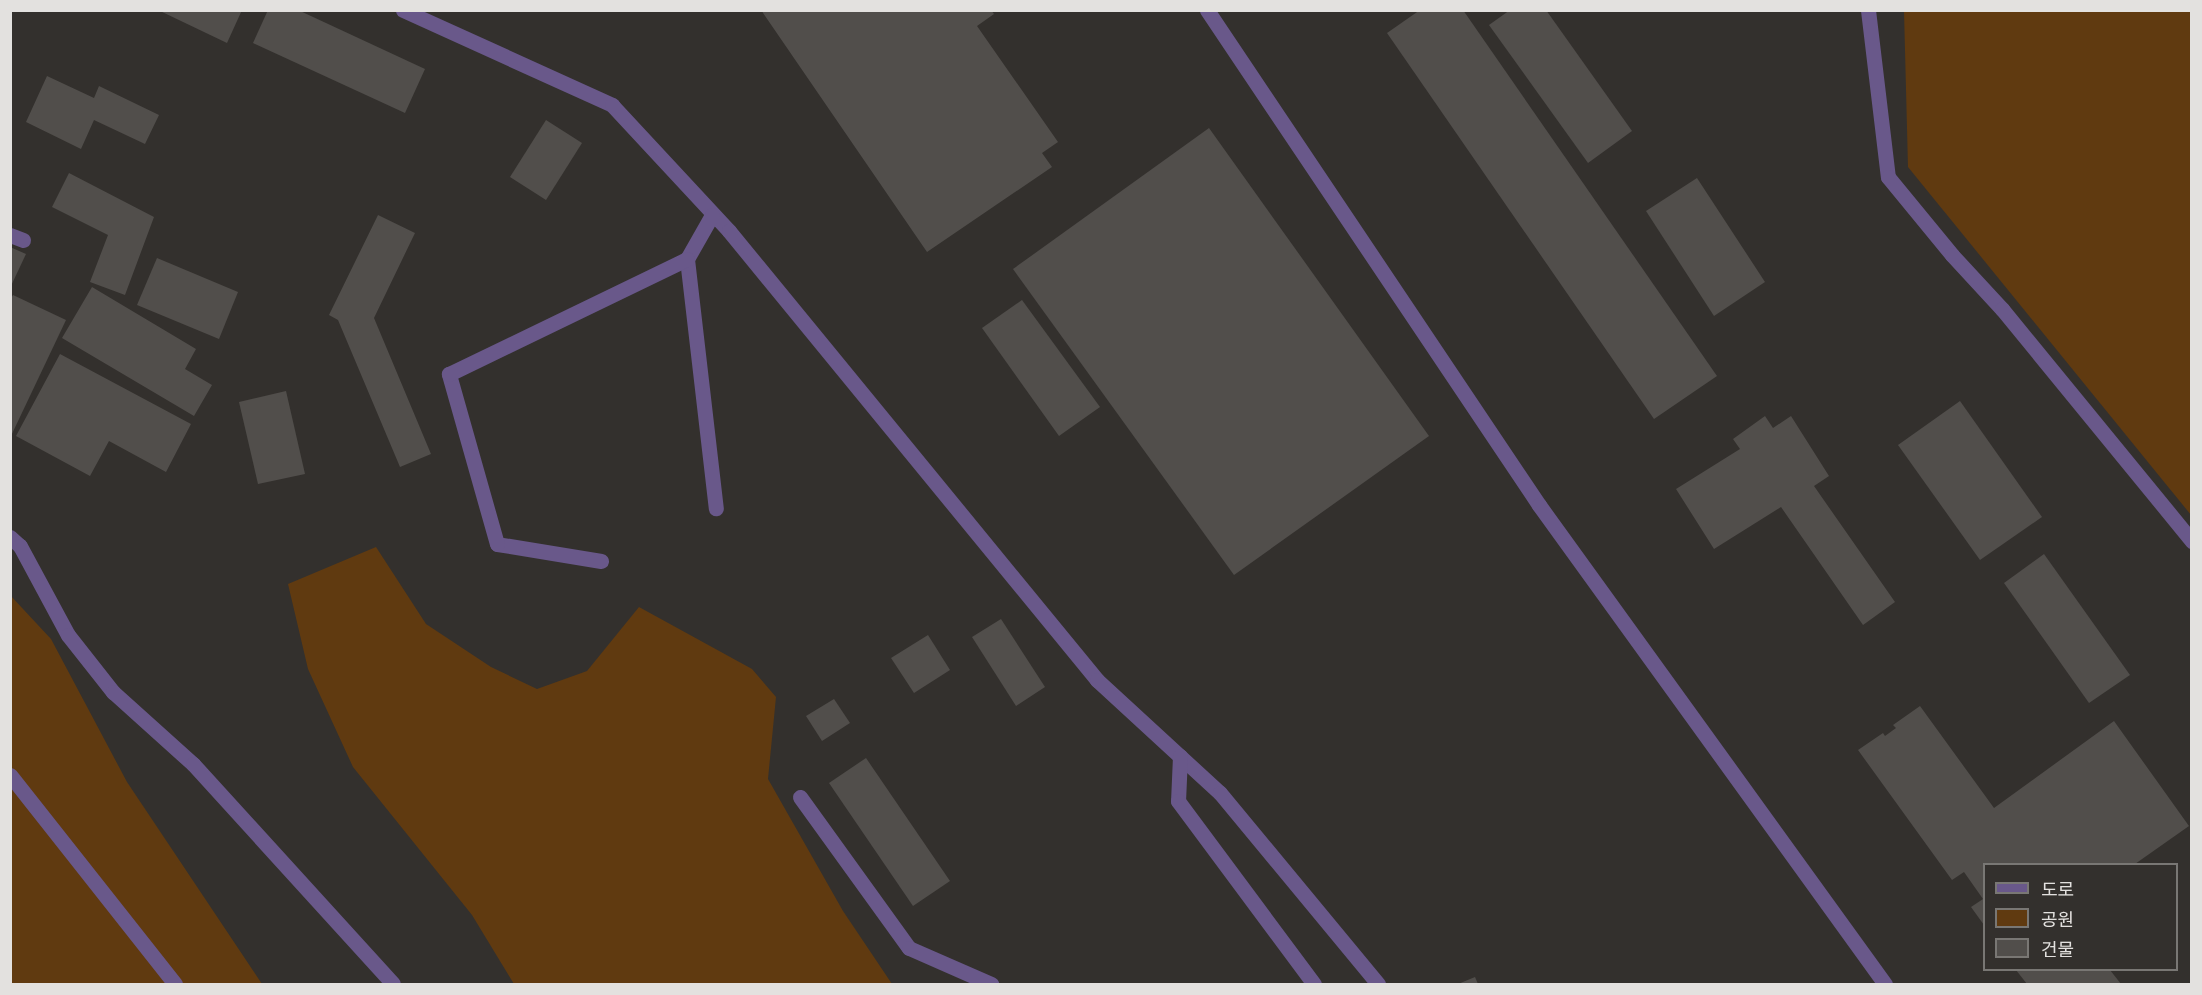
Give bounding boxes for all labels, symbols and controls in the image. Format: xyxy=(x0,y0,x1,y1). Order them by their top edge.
legend xyxy=(1983,863,2178,971)
text: 도로 xyxy=(2041,877,2074,902)
text: 공원 xyxy=(2041,907,2074,932)
text: 건물 xyxy=(2041,937,2074,962)

